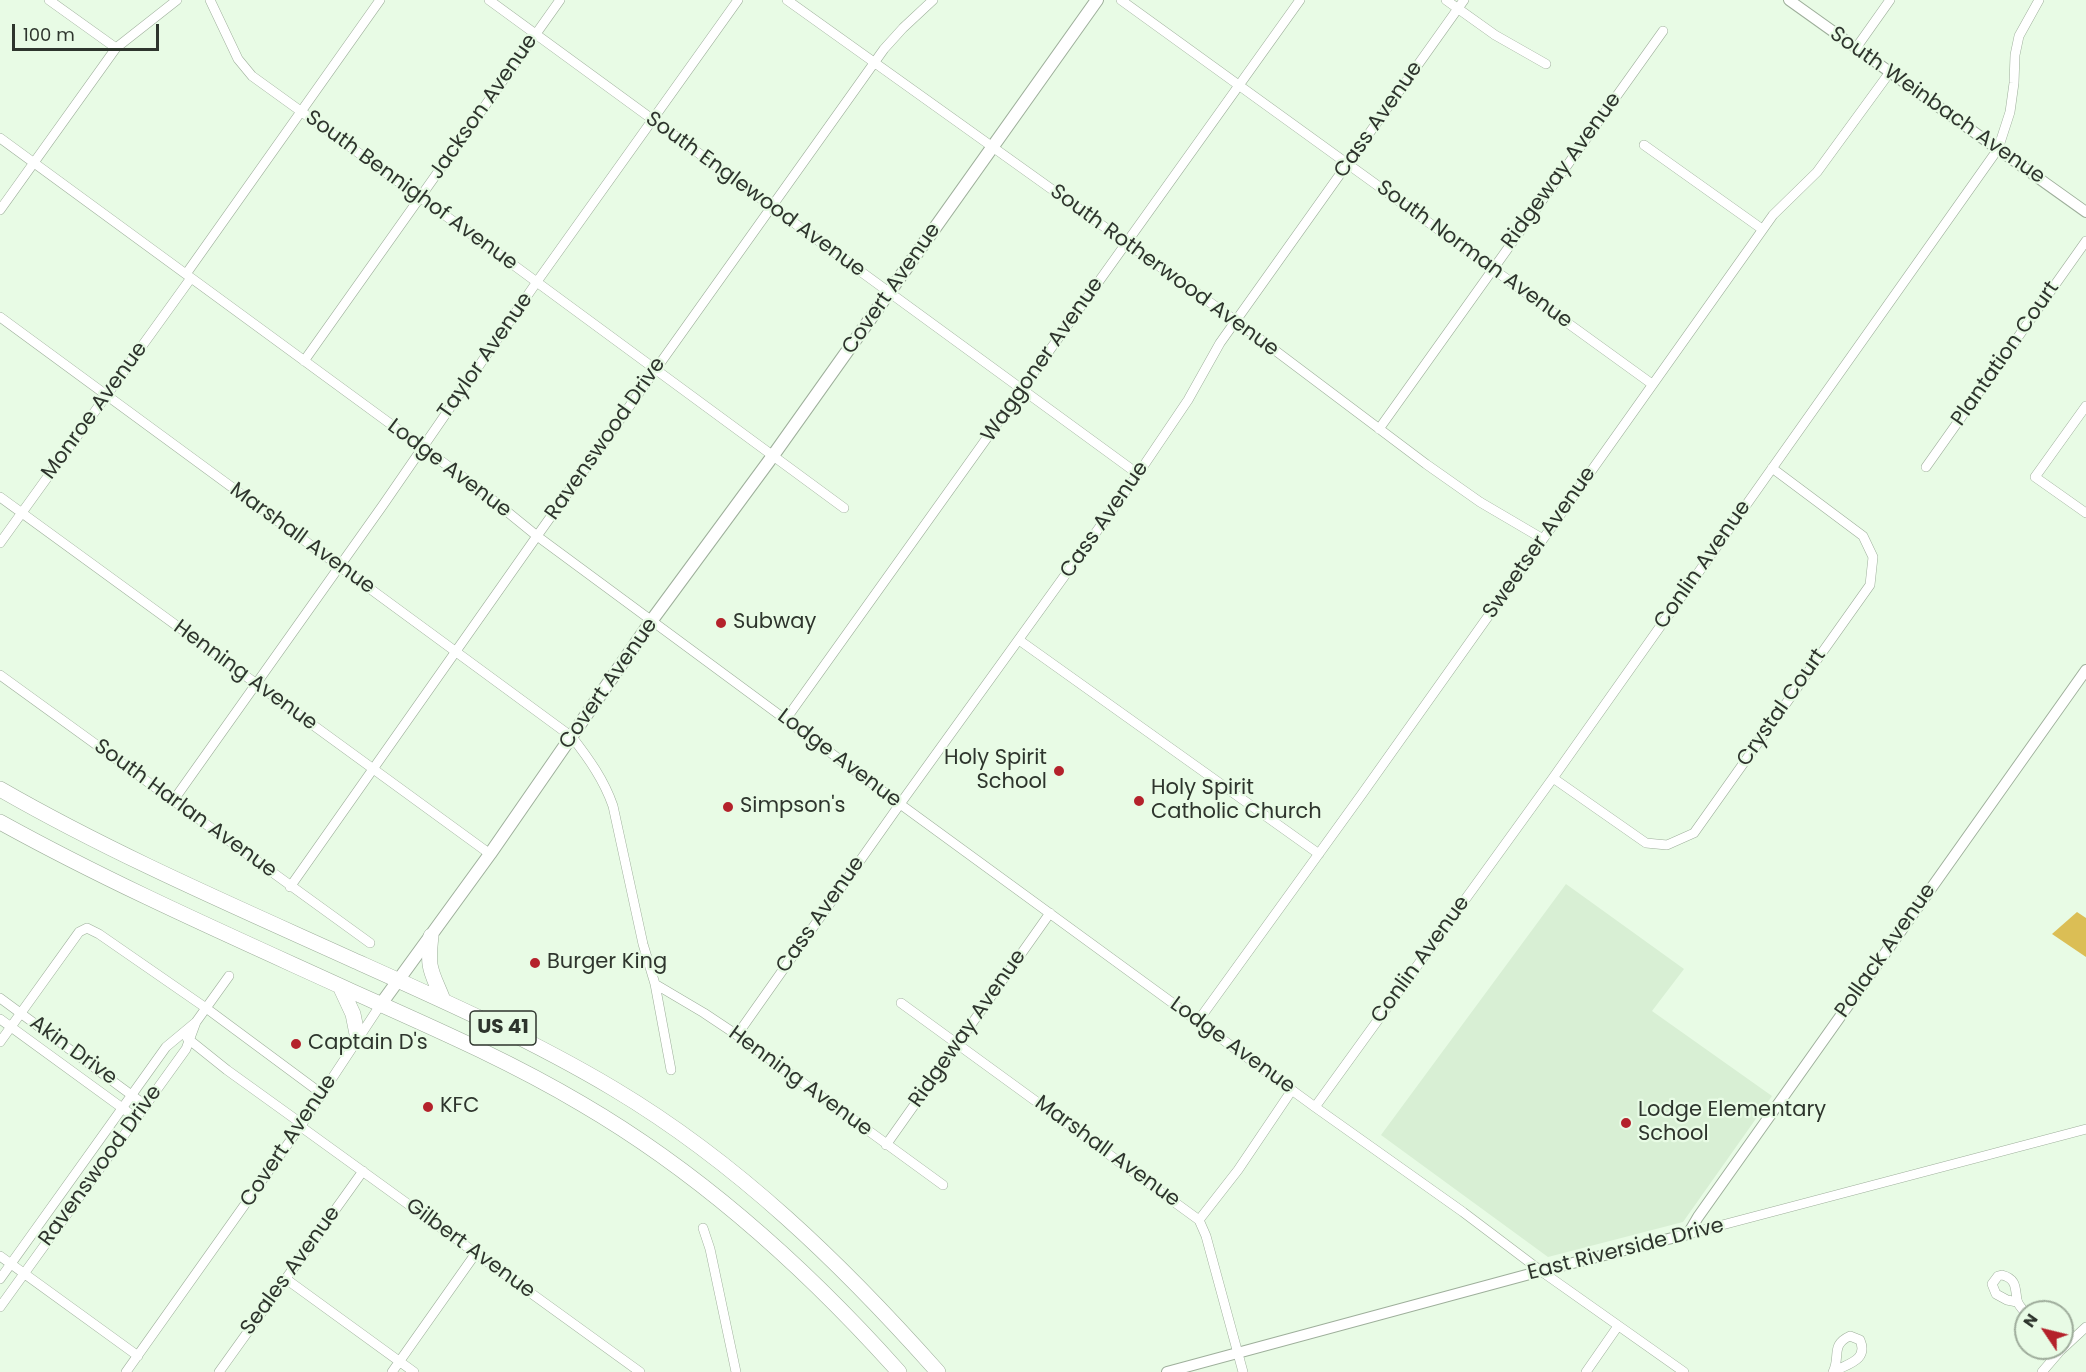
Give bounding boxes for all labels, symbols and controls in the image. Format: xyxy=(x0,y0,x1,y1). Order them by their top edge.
scale bar xyxy=(15,12,162,50)
text: 100 m xyxy=(23,22,75,47)
street label: South Weinbach Avenue xyxy=(1824,22,2050,190)
street label: Jackson Avenue xyxy=(425,30,543,184)
street label: Cass Avenue xyxy=(1329,57,1429,183)
street label: Ridgeway Avenue xyxy=(1497,88,1627,254)
street label: South Bennighof Avenue xyxy=(300,105,522,277)
street label: South Englewood Avenue xyxy=(640,107,870,283)
street label: South Norman Avenue xyxy=(1371,176,1577,334)
street label: South Rotherwood Avenue xyxy=(1045,179,1283,363)
street label: Covert Avenue xyxy=(837,219,947,359)
street label: Waggoner Avenue xyxy=(977,273,1109,447)
street label: Plantation Court xyxy=(1947,277,2065,431)
street label: Taylor Avenue xyxy=(433,288,539,424)
street label: Monroe Avenue xyxy=(37,337,153,485)
street label: Ravenswood Drive xyxy=(540,353,672,525)
street label: Lodge Avenue xyxy=(382,414,516,524)
street label: Cass Avenue xyxy=(1055,457,1155,583)
street label: Sweetser Avenue xyxy=(1478,462,1602,624)
street label: Marshall Avenue xyxy=(224,478,380,600)
street label: Conlin Avenue xyxy=(1649,496,1757,634)
place label: Subway xyxy=(733,610,816,636)
street label: Covert Avenue xyxy=(554,614,664,754)
street label: Henning Avenue xyxy=(168,615,322,737)
marker: Subway xyxy=(714,616,728,630)
street label: Crystal Court xyxy=(1732,644,1832,772)
street label: Lodge Avenue xyxy=(772,704,906,814)
street label: South Harlan Avenue xyxy=(89,734,281,884)
place label: Holy Spirit School xyxy=(944,746,1047,796)
marker: Holy Spirit School xyxy=(1052,764,1066,778)
place label: Holy Spirit Catholic Church xyxy=(1151,776,1322,826)
place label: Simpson's xyxy=(740,794,845,820)
marker: Holy Spirit Catholic Church xyxy=(1132,794,1146,808)
marker: Simpson's xyxy=(721,800,735,814)
street label: Cass Avenue xyxy=(771,852,871,978)
street label: Pollack Avenue xyxy=(1830,879,1942,1023)
street label: Conlin Avenue xyxy=(1366,891,1476,1029)
street label: Ridgeway Avenue xyxy=(904,945,1032,1113)
place label: Burger King xyxy=(547,950,667,976)
marker: Burger King xyxy=(528,956,542,970)
street label: Lodge Avenue xyxy=(1165,992,1299,1100)
street label: Akin Drive xyxy=(24,1011,122,1091)
road number: US 41 xyxy=(470,1011,536,1045)
street label: Henning Avenue xyxy=(723,1021,877,1143)
place label: Captain D's xyxy=(308,1031,428,1057)
marker: Captain D's xyxy=(289,1037,303,1051)
street label: Covert Avenue xyxy=(235,1070,343,1212)
street label: Ravenswood Drive xyxy=(34,1081,168,1251)
street label: Marshall Avenue xyxy=(1029,1091,1185,1213)
place label: KFC xyxy=(440,1094,479,1120)
place label: Lodge Elementary School xyxy=(1638,1098,1826,1148)
marker: KFC xyxy=(421,1100,435,1114)
marker: Lodge Elementary School xyxy=(1619,1116,1633,1130)
street label: Gilbert Avenue xyxy=(400,1194,540,1304)
street label: Seales Avenue xyxy=(236,1202,346,1340)
street label: East Riverside Drive xyxy=(1525,1213,1727,1287)
north arrow xyxy=(2014,1300,2074,1360)
text: N xyxy=(2018,1309,2043,1332)

